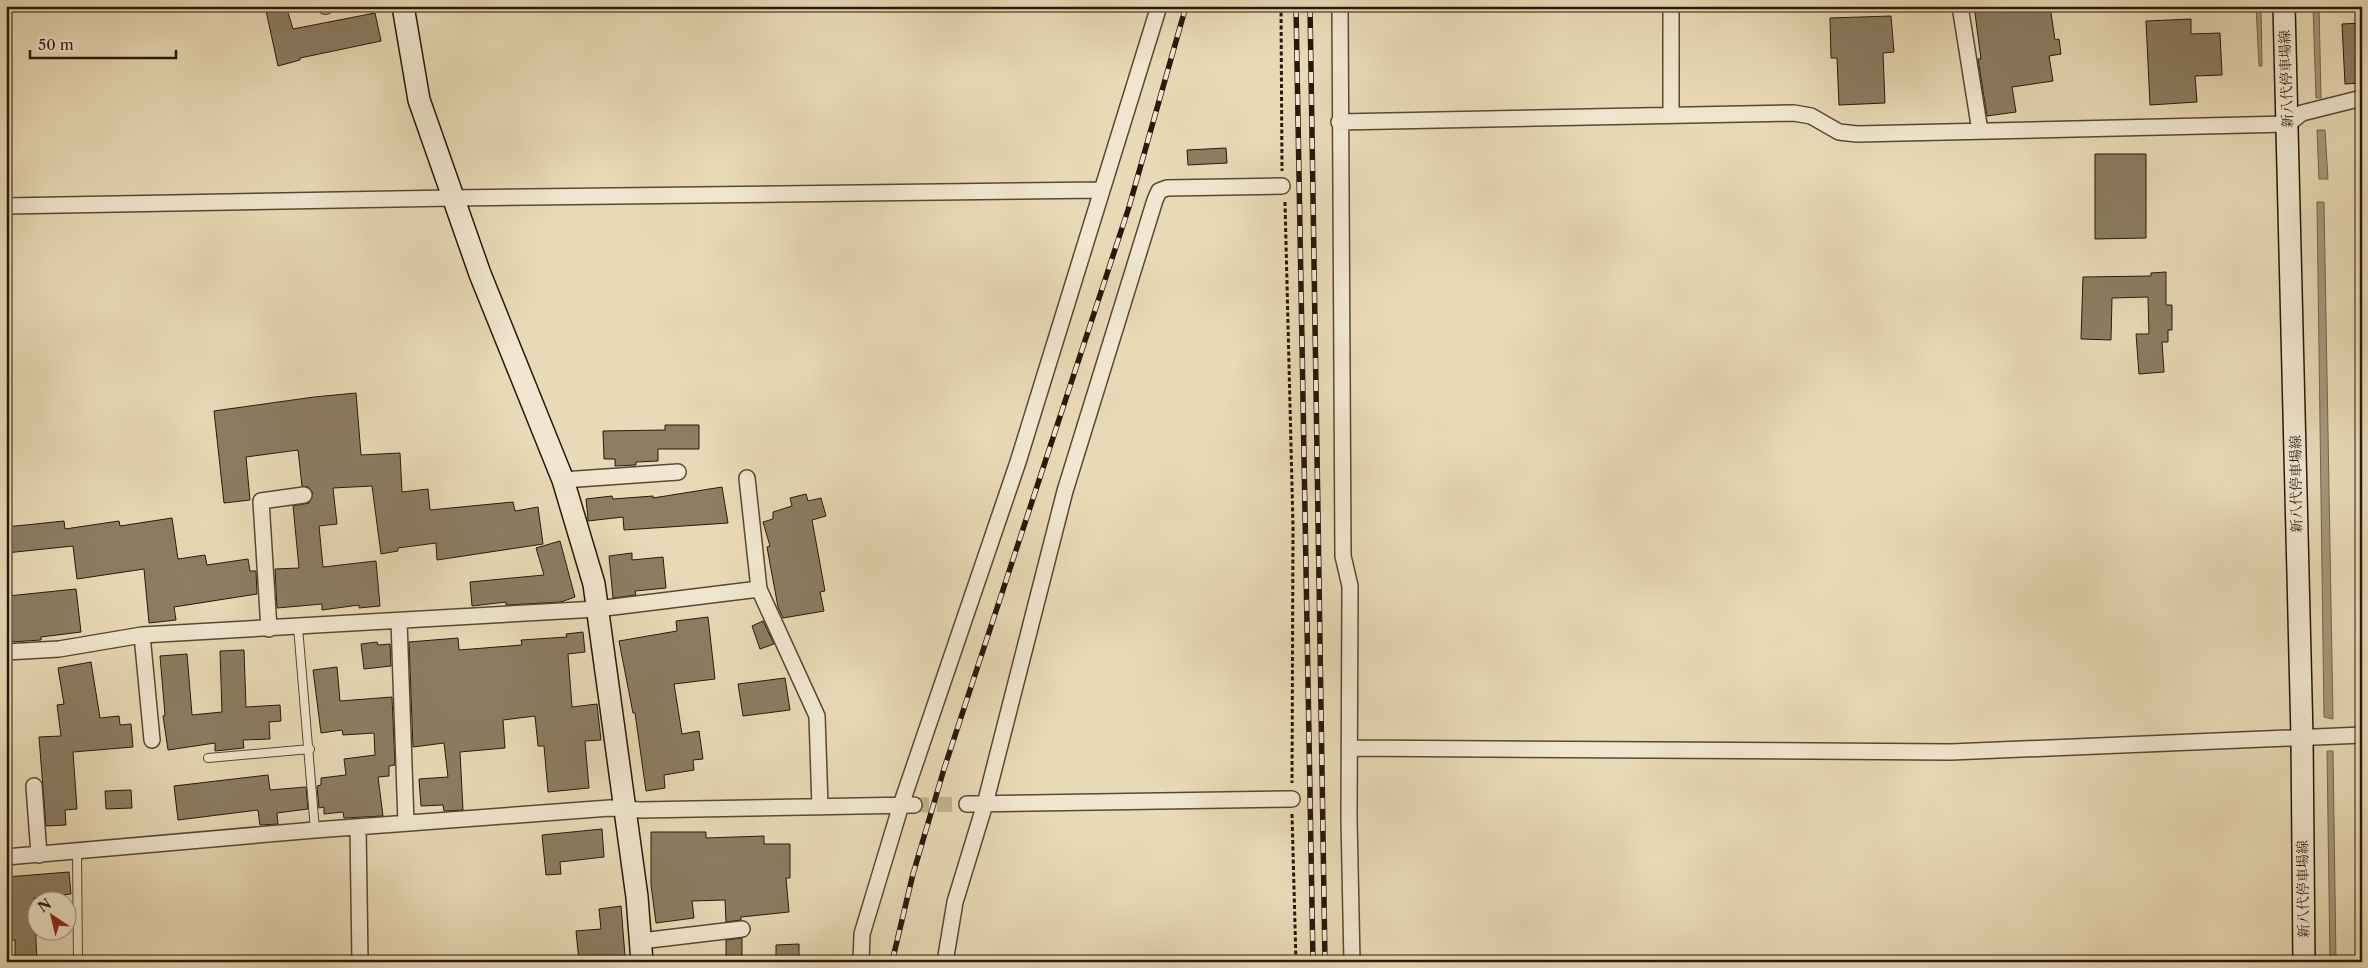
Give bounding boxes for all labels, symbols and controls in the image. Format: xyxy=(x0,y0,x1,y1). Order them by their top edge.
scale bar xyxy=(30,28,176,60)
street label: 新八代停車場線 xyxy=(2275,30,2297,128)
text: 50 m xyxy=(38,35,74,54)
street label: 新八代停車場線 xyxy=(2286,435,2306,533)
street label: 新八代停車場線 xyxy=(2293,840,2313,938)
north arrow xyxy=(28,890,78,940)
text: N xyxy=(34,894,55,916)

